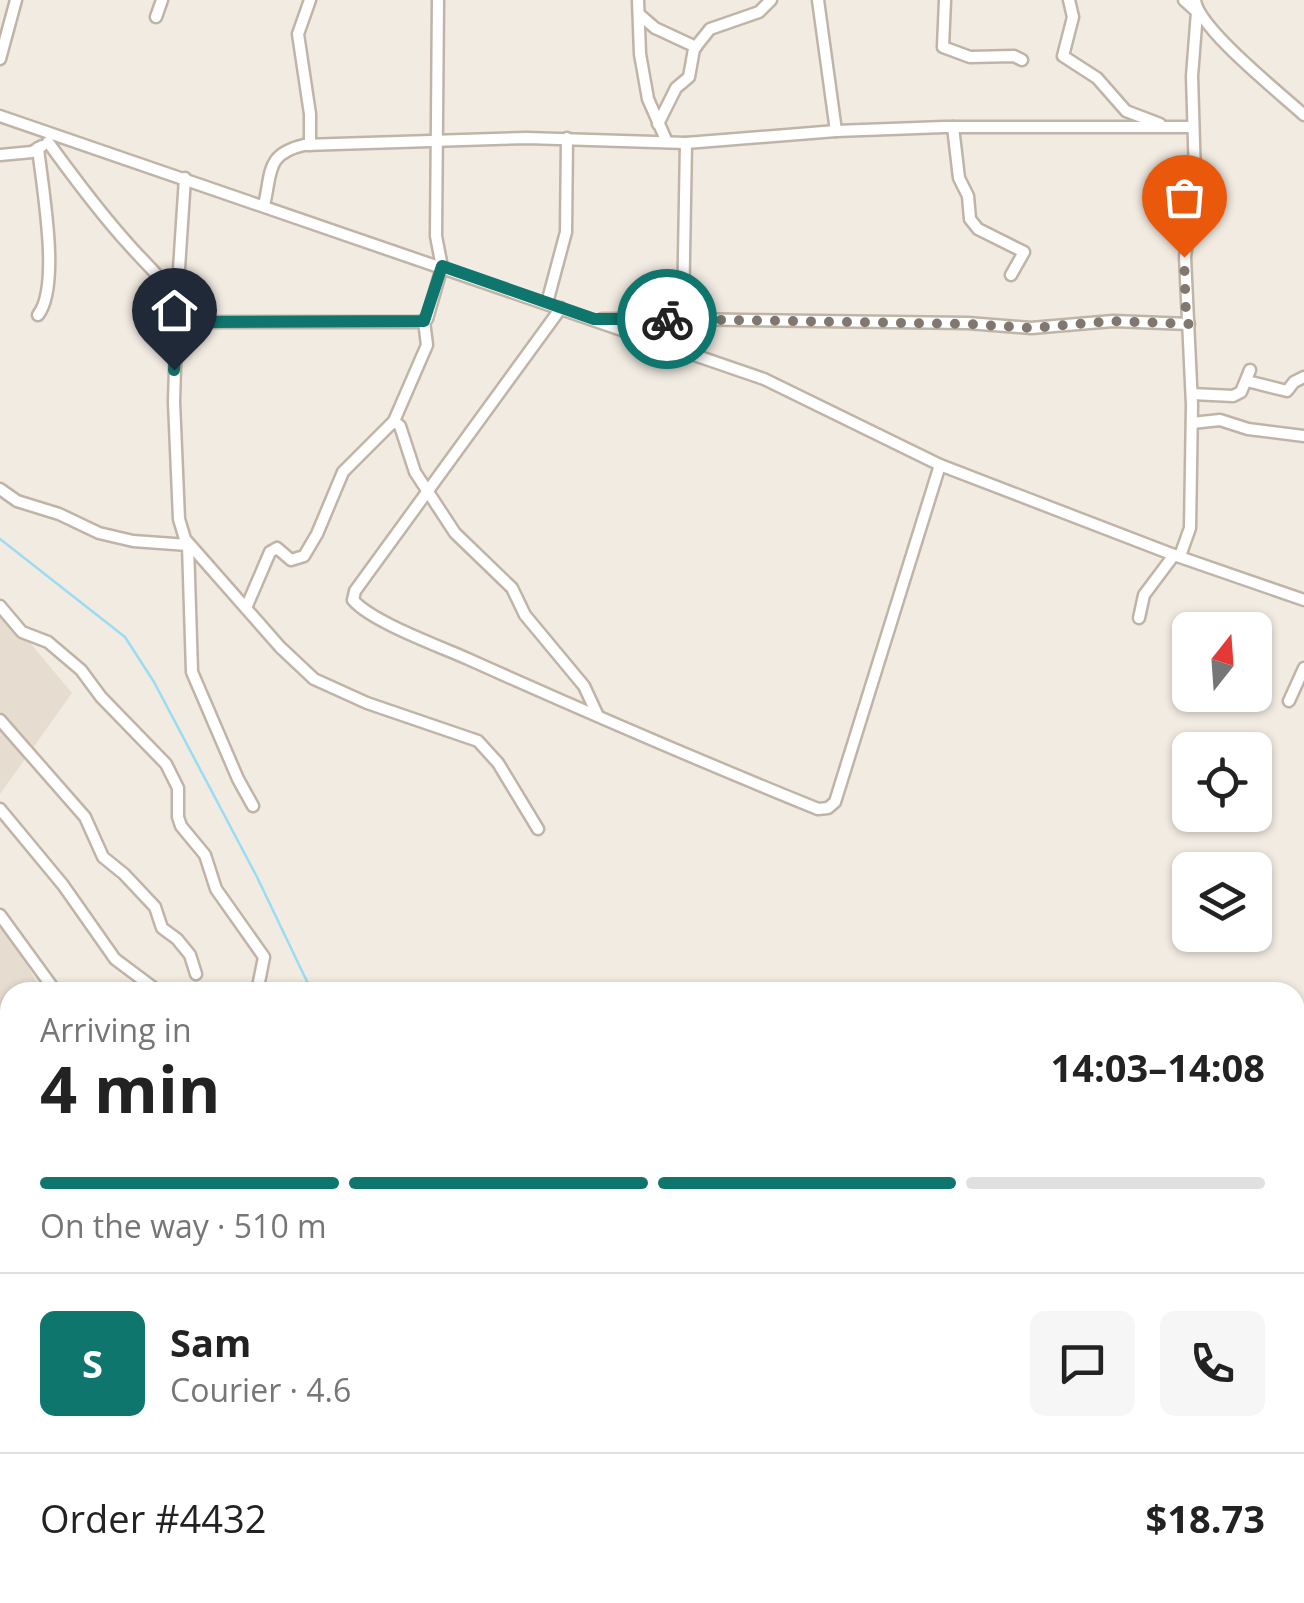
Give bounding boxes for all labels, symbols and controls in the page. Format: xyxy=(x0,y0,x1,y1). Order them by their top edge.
pin xyxy=(1142,155,1227,258)
icon: bag xyxy=(1157,170,1212,225)
pin xyxy=(132,268,217,371)
courier xyxy=(617,269,717,369)
icon: home xyxy=(147,283,202,338)
icon: bike xyxy=(640,292,695,347)
north arrow xyxy=(1172,612,1272,712)
map controls xyxy=(1172,612,1272,952)
button: locate xyxy=(1172,732,1272,832)
button: layers xyxy=(1172,852,1272,952)
text: Arriving in xyxy=(40,1008,192,1051)
text: 14:03–14:08 xyxy=(1051,1041,1265,1093)
text: 4 min xyxy=(40,1044,220,1132)
text: On the way · 510 m xyxy=(40,1204,327,1247)
button: chat xyxy=(1030,1311,1135,1416)
button: phone xyxy=(1160,1311,1265,1416)
text: Sam xyxy=(170,1316,251,1368)
text: S xyxy=(82,1337,103,1389)
text: Courier · 4.6 xyxy=(170,1368,351,1411)
text: Order #4432 xyxy=(40,1492,267,1544)
text: $18.73 xyxy=(1146,1492,1265,1544)

